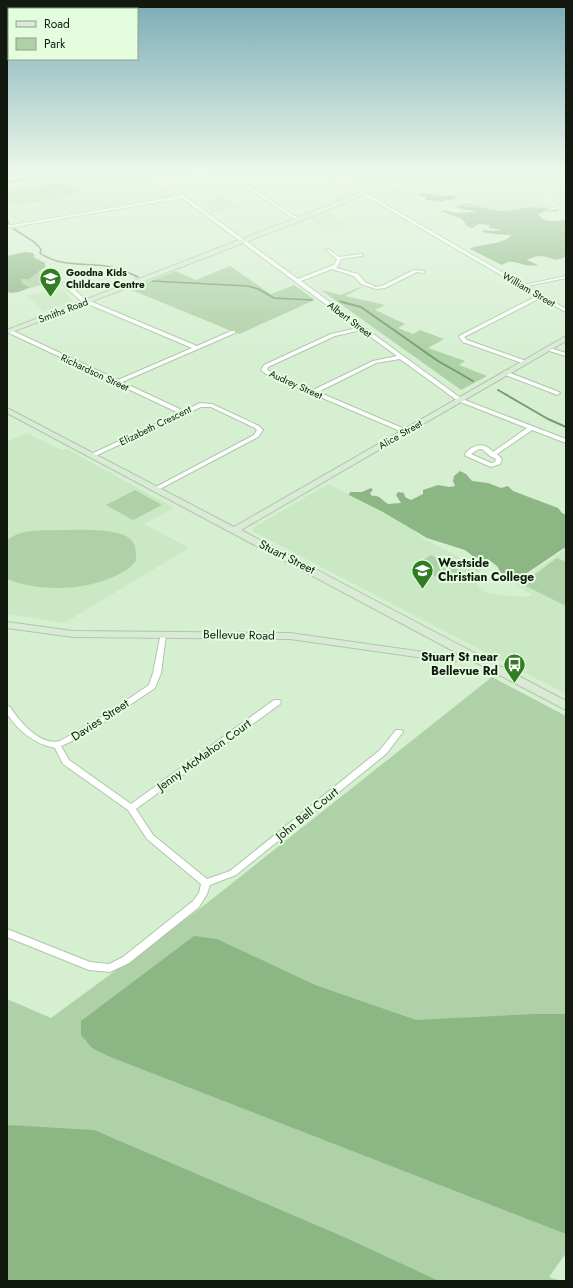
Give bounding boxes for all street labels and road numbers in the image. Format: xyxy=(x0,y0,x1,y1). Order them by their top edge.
street label: William Street xyxy=(499,268,559,311)
street label: Smiths Road xyxy=(36,294,90,327)
street label: Albert Street xyxy=(324,298,376,342)
street label: Richardson Street xyxy=(58,350,132,395)
street label: Audrey Street xyxy=(267,366,325,403)
street label: Elizabeth Crescent xyxy=(117,401,194,449)
street label: Alice Street xyxy=(376,416,425,453)
street label: Stuart Street xyxy=(256,535,318,579)
street label: Bellevue Road xyxy=(203,625,275,645)
street label: Davies Street xyxy=(68,695,132,745)
street label: Jenny McMahon Court xyxy=(152,715,255,796)
street label: John Bell Court xyxy=(270,783,342,846)

